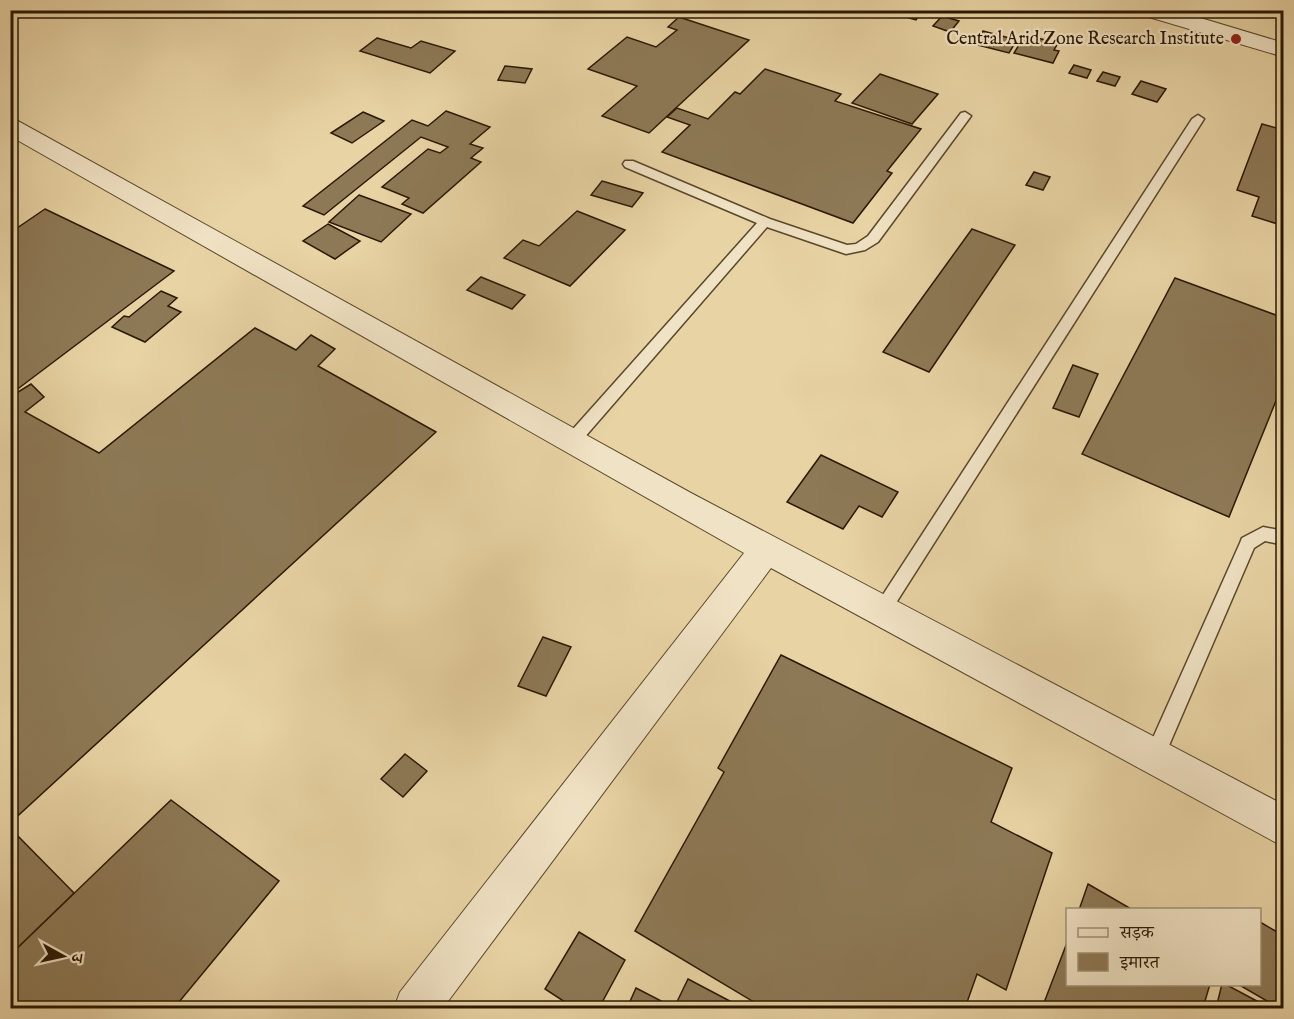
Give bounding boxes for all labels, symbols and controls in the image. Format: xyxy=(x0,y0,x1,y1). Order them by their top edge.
place label: Central Arid Zone Research Institute xyxy=(946,28,1224,51)
marker: Central Arid Zone Research Institute xyxy=(1229,32,1243,46)
legend xyxy=(1066,908,1261,986)
text: सड़क xyxy=(1119,922,1155,945)
north arrow xyxy=(33,926,93,986)
text: उ xyxy=(65,951,86,965)
text: इमारत xyxy=(1119,952,1160,975)

